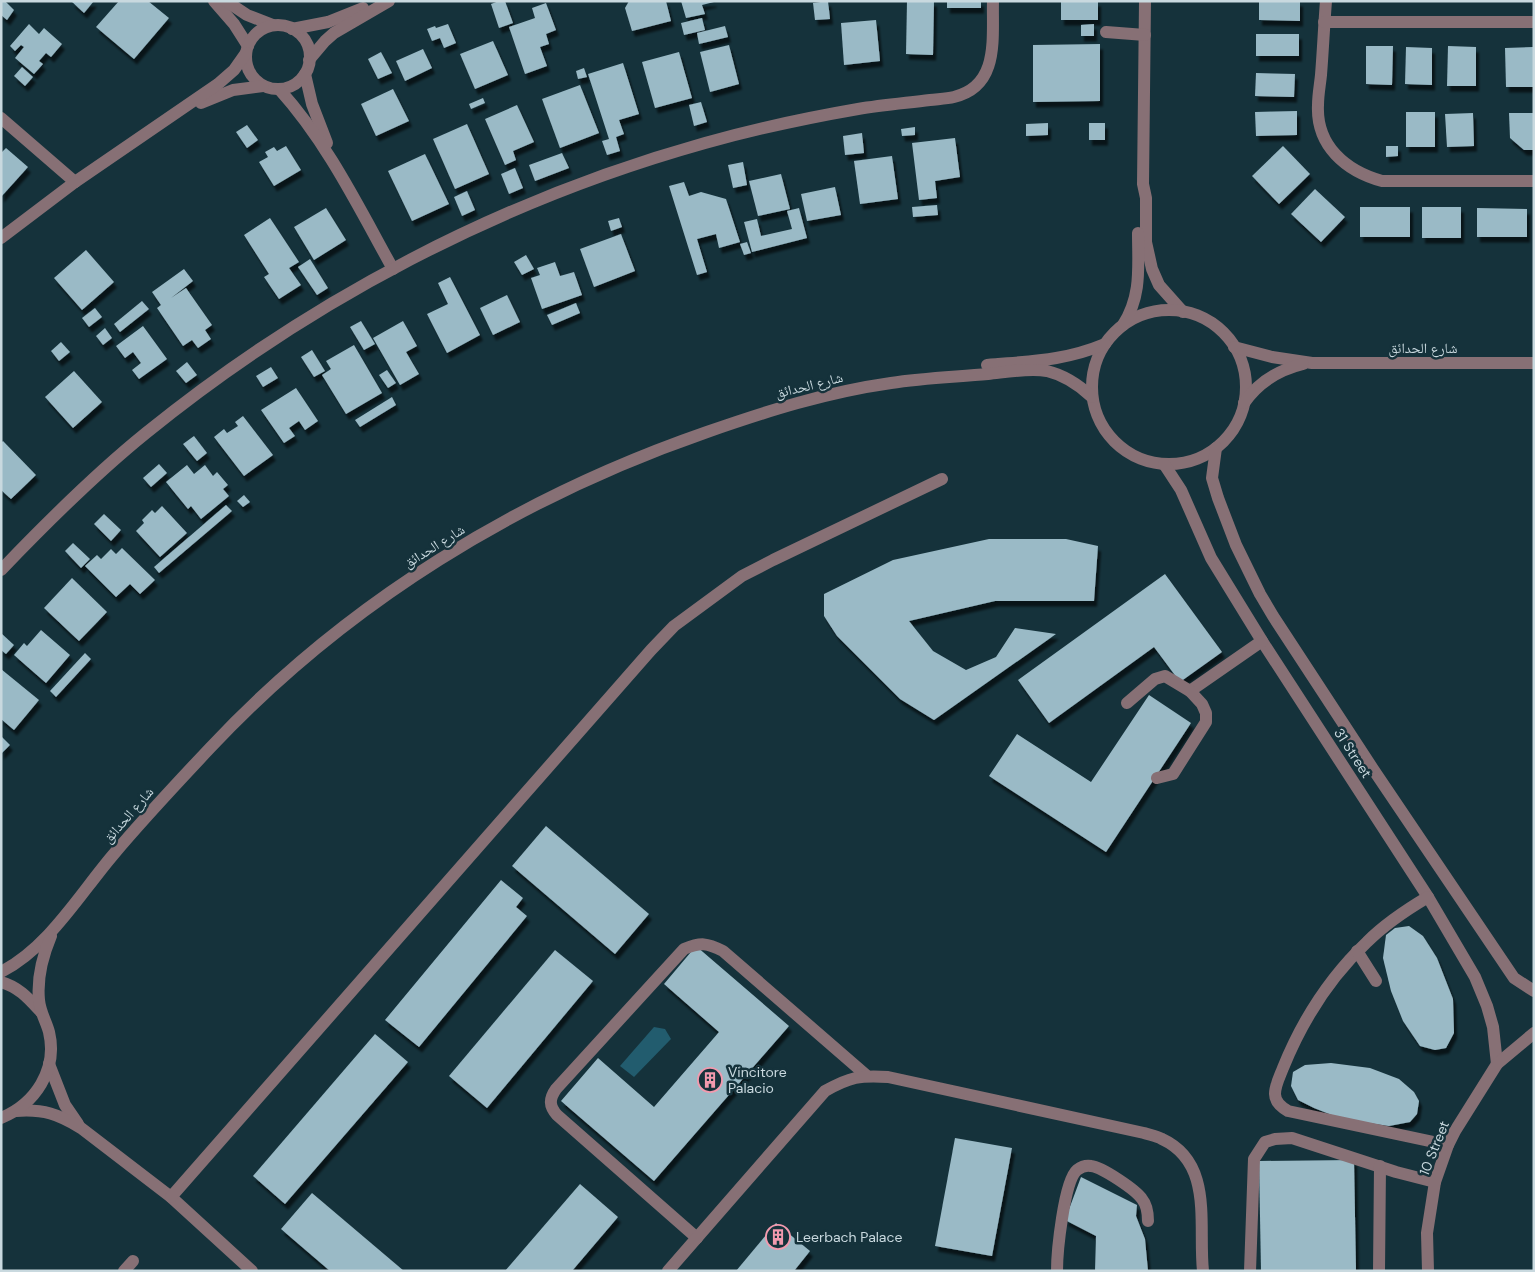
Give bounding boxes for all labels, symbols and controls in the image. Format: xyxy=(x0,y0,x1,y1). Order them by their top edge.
street label: شارع الحدائق xyxy=(1389,339,1457,358)
street label: شارع الحدائق xyxy=(773,368,845,403)
street label: شارع الحدائق xyxy=(400,520,468,573)
street label: 31 Street xyxy=(1330,725,1376,781)
street label: شارع الحدائق xyxy=(99,783,158,848)
place label: Vincitore Palacio xyxy=(728,1063,787,1097)
building icon: Vincitore Palacio xyxy=(697,1067,723,1093)
street label: 10 Street xyxy=(1415,1118,1453,1178)
building icon: Leerbach Palace xyxy=(765,1224,791,1250)
place label: Leerbach Palace xyxy=(796,1228,902,1246)

